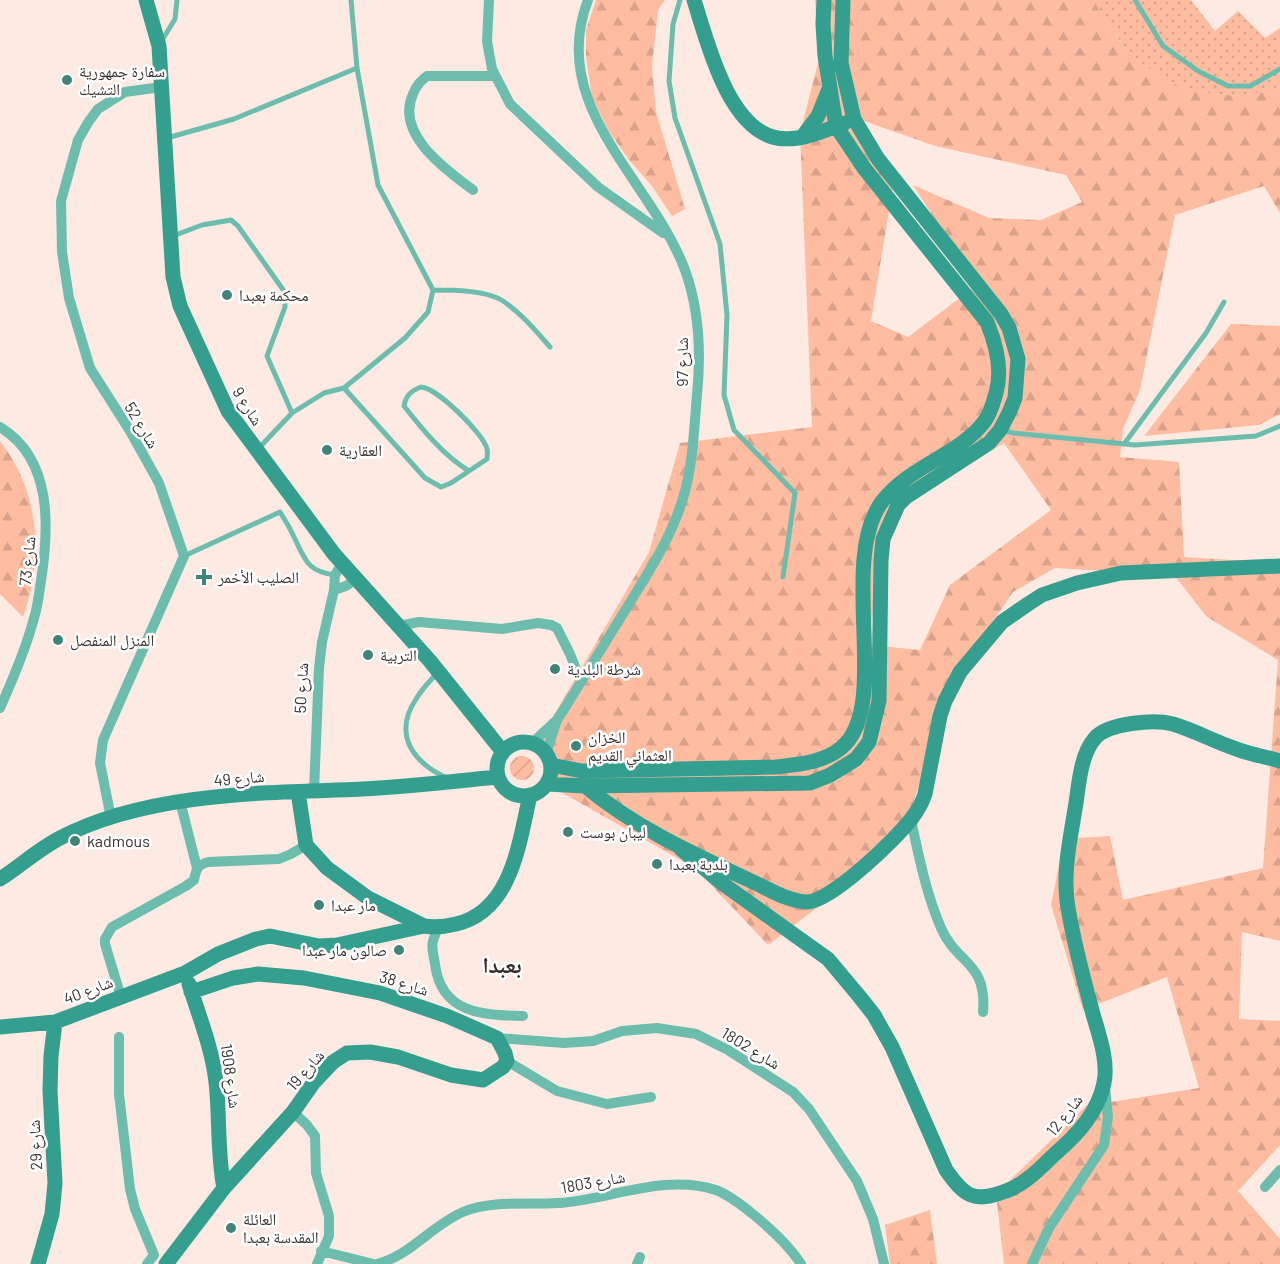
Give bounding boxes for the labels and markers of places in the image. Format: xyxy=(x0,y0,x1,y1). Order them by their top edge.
place label: سفارة جمهورية التشيك xyxy=(79,61,165,98)
marker: سفارة جمهورية التشيك xyxy=(60,73,74,87)
place label: محكمة بعبدا xyxy=(239,285,308,304)
marker: محكمة بعبدا xyxy=(220,288,234,302)
place label: العقارية xyxy=(339,440,382,460)
marker: العقارية xyxy=(320,443,334,457)
place label: الصليب الأخمر xyxy=(217,567,299,587)
marker: الصليب الأخمر xyxy=(195,568,213,586)
place label: المنزل المنفصل xyxy=(70,630,154,651)
marker: المنزل المنفصل xyxy=(51,633,65,647)
place label: التربية xyxy=(380,645,417,665)
marker: التربية xyxy=(361,648,375,662)
place label: شرطة البلدية xyxy=(567,659,641,679)
marker: شرطة البلدية xyxy=(548,662,562,676)
place label: الخزان العثماني القديم xyxy=(588,727,672,768)
marker: الخزان العثماني القديم xyxy=(569,739,583,753)
place label: ليبان بوست xyxy=(580,822,646,843)
marker: ليبان بوست xyxy=(561,825,575,839)
place label: kadmous xyxy=(87,831,150,850)
marker: kadmous xyxy=(68,834,82,848)
place label: بلدية بعبدا xyxy=(669,854,728,873)
marker: بلدية بعبدا xyxy=(650,857,664,871)
place label: مار عبدا xyxy=(331,895,376,915)
marker: مار عبدا xyxy=(312,898,326,912)
place label: صالون مار عبدا xyxy=(302,940,387,961)
marker: صالون مار عبدا xyxy=(392,943,406,957)
place label: العائلة المقدسة بعبدا xyxy=(243,1209,319,1246)
marker: العائلة المقدسة بعبدا xyxy=(224,1221,238,1235)

